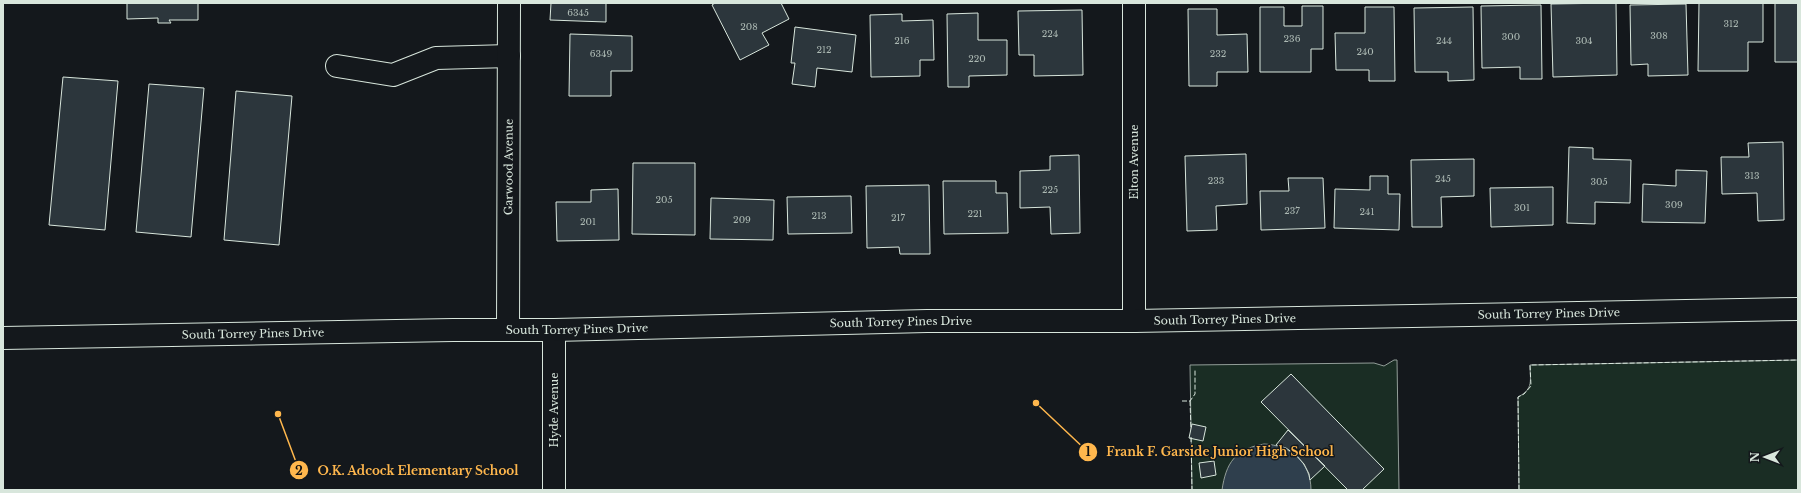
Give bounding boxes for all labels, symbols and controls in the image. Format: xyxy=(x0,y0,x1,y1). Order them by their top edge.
house number: 6345 xyxy=(567,7,589,18)
house number: 312 xyxy=(1723,18,1739,29)
house number: 208 xyxy=(740,21,758,32)
house number: 224 xyxy=(1042,28,1058,39)
house number: 308 xyxy=(1650,30,1668,41)
house number: 300 xyxy=(1502,31,1520,42)
house number: 236 xyxy=(1284,33,1301,44)
house number: 216 xyxy=(894,35,910,46)
house number: 244 xyxy=(1436,35,1452,46)
house number: 304 xyxy=(1575,35,1593,46)
house number: 212 xyxy=(816,44,832,55)
house number: 240 xyxy=(1356,46,1374,57)
house number: 6349 xyxy=(590,48,612,59)
house number: 232 xyxy=(1210,48,1226,59)
house number: 220 xyxy=(968,53,986,64)
street label: Garwood Avenue xyxy=(501,119,516,215)
street label: Elton Avenue xyxy=(1127,124,1141,200)
house number: 313 xyxy=(1744,170,1760,181)
house number: 245 xyxy=(1435,173,1451,184)
house number: 233 xyxy=(1208,175,1224,186)
house number: 305 xyxy=(1590,176,1608,187)
house number: 225 xyxy=(1042,184,1058,195)
house number: 205 xyxy=(655,194,673,205)
house number: 309 xyxy=(1665,199,1683,210)
house number: 301 xyxy=(1514,202,1530,213)
house number: 237 xyxy=(1284,205,1300,216)
house number: 241 xyxy=(1360,206,1374,217)
house number: 221 xyxy=(967,208,983,219)
house number: 213 xyxy=(811,210,827,221)
house number: 217 xyxy=(891,212,906,223)
house number: 209 xyxy=(733,214,751,225)
house number: 201 xyxy=(580,216,596,227)
street label: South Torrey Pines Drive xyxy=(1477,305,1620,322)
street label: South Torrey Pines Drive xyxy=(1153,311,1296,328)
street label: South Torrey Pines Drive xyxy=(829,314,972,330)
street label: South Torrey Pines Drive xyxy=(506,321,648,337)
street label: South Torrey Pines Drive xyxy=(182,325,324,342)
street label: Hyde Avenue xyxy=(547,373,561,448)
north arrow xyxy=(1745,437,1785,477)
callout: Frank F. Garside Junior High School xyxy=(1078,440,1342,464)
text: 1 xyxy=(1085,444,1091,459)
text: Frank F. Garside Junior High School xyxy=(1106,444,1335,459)
text: N xyxy=(1748,451,1762,462)
callout: O.K. Adcock Elementary School xyxy=(289,458,527,482)
text: 2 xyxy=(295,463,303,478)
text: O.K. Adcock Elementary School xyxy=(318,463,519,478)

